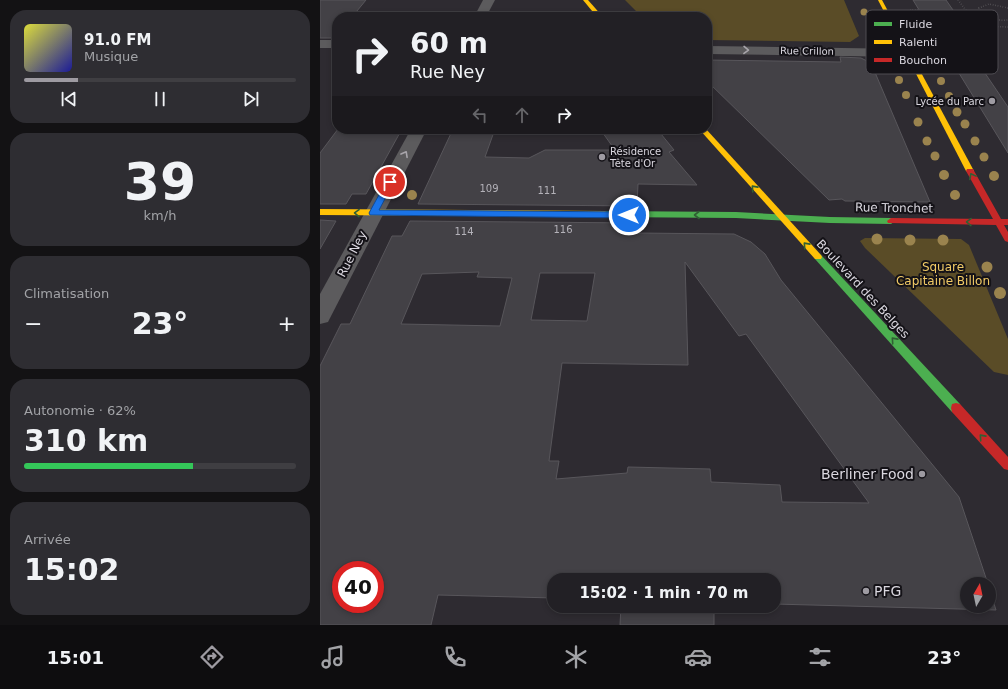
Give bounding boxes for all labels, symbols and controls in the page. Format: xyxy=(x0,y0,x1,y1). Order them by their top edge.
legend xyxy=(866,10,998,74)
text: Fluide xyxy=(899,18,932,31)
text: 60 m xyxy=(410,27,488,60)
icon: right xyxy=(344,28,396,80)
text: 91.0 FM xyxy=(84,31,151,49)
text: Ralenti xyxy=(899,36,937,49)
street label: Rue Crillon xyxy=(780,45,834,57)
one-way arrow xyxy=(743,46,749,54)
text: Musique xyxy=(84,49,138,64)
text: Bouchon xyxy=(899,54,947,67)
text: Rue Ney xyxy=(410,61,485,82)
icon: previous xyxy=(58,88,80,110)
icon: pause xyxy=(149,88,171,110)
icon: next xyxy=(240,88,262,110)
place label: Lycée du Parc xyxy=(915,96,984,107)
marker: Lycée du Parc xyxy=(987,96,997,106)
icon: left xyxy=(469,104,491,126)
icon: ahead xyxy=(511,104,533,126)
icon: right xyxy=(553,104,575,126)
place label: Résidence Tête d'Or xyxy=(609,146,661,169)
one-way arrow xyxy=(401,151,408,159)
text: 39 xyxy=(124,152,196,212)
marker: Résidence Tête d'Or xyxy=(597,152,607,162)
pin xyxy=(373,165,407,199)
icon: arrive xyxy=(379,171,401,193)
one-way arrow xyxy=(969,172,977,180)
house number: 109 xyxy=(479,183,499,194)
house number: 111 xyxy=(537,185,557,196)
one-way arrow xyxy=(752,185,759,193)
position arrow xyxy=(608,194,650,236)
street label: Rue Tronchet xyxy=(855,200,933,216)
text: km/h xyxy=(144,208,176,223)
one-way arrow xyxy=(354,209,360,217)
one-way arrow xyxy=(694,211,700,219)
one-way arrow xyxy=(966,217,972,226)
house number: 116 xyxy=(553,224,573,235)
house number: 114 xyxy=(454,226,474,237)
street label: Rue Ney xyxy=(334,229,370,279)
street label: Boulevard des Belges xyxy=(814,237,912,341)
one-way arrow xyxy=(803,242,811,250)
park label: Square Capitaine Billon xyxy=(896,260,990,288)
text: Climatisation xyxy=(24,286,109,301)
text: 23° xyxy=(132,306,188,341)
text: − xyxy=(24,311,42,336)
text: + xyxy=(278,311,296,336)
one-way arrow xyxy=(892,337,899,345)
text: Autonomie · 62% xyxy=(24,403,136,418)
text: 310 km xyxy=(24,423,148,458)
one-way arrow xyxy=(980,434,987,441)
place label: Berliner Food xyxy=(821,466,914,482)
marker: Berliner Food xyxy=(917,469,927,479)
text: Arrivée xyxy=(24,532,71,547)
text: 15:02 xyxy=(24,552,120,587)
speed limit sign: 40 xyxy=(332,561,384,613)
north arrow xyxy=(960,577,996,613)
map controls xyxy=(960,577,996,613)
place label: PFG xyxy=(874,583,901,599)
text: 15:02 · 1 min · 70 m xyxy=(580,584,748,602)
marker: PFG xyxy=(861,586,871,596)
icon: directions xyxy=(198,643,226,671)
icon: music xyxy=(319,643,347,671)
icon: phone xyxy=(441,643,469,671)
icon: climate xyxy=(562,643,590,671)
icon: car xyxy=(684,643,712,671)
icon: filters xyxy=(806,643,834,671)
text: 15:01 xyxy=(47,647,104,668)
text: 23° xyxy=(927,647,961,668)

